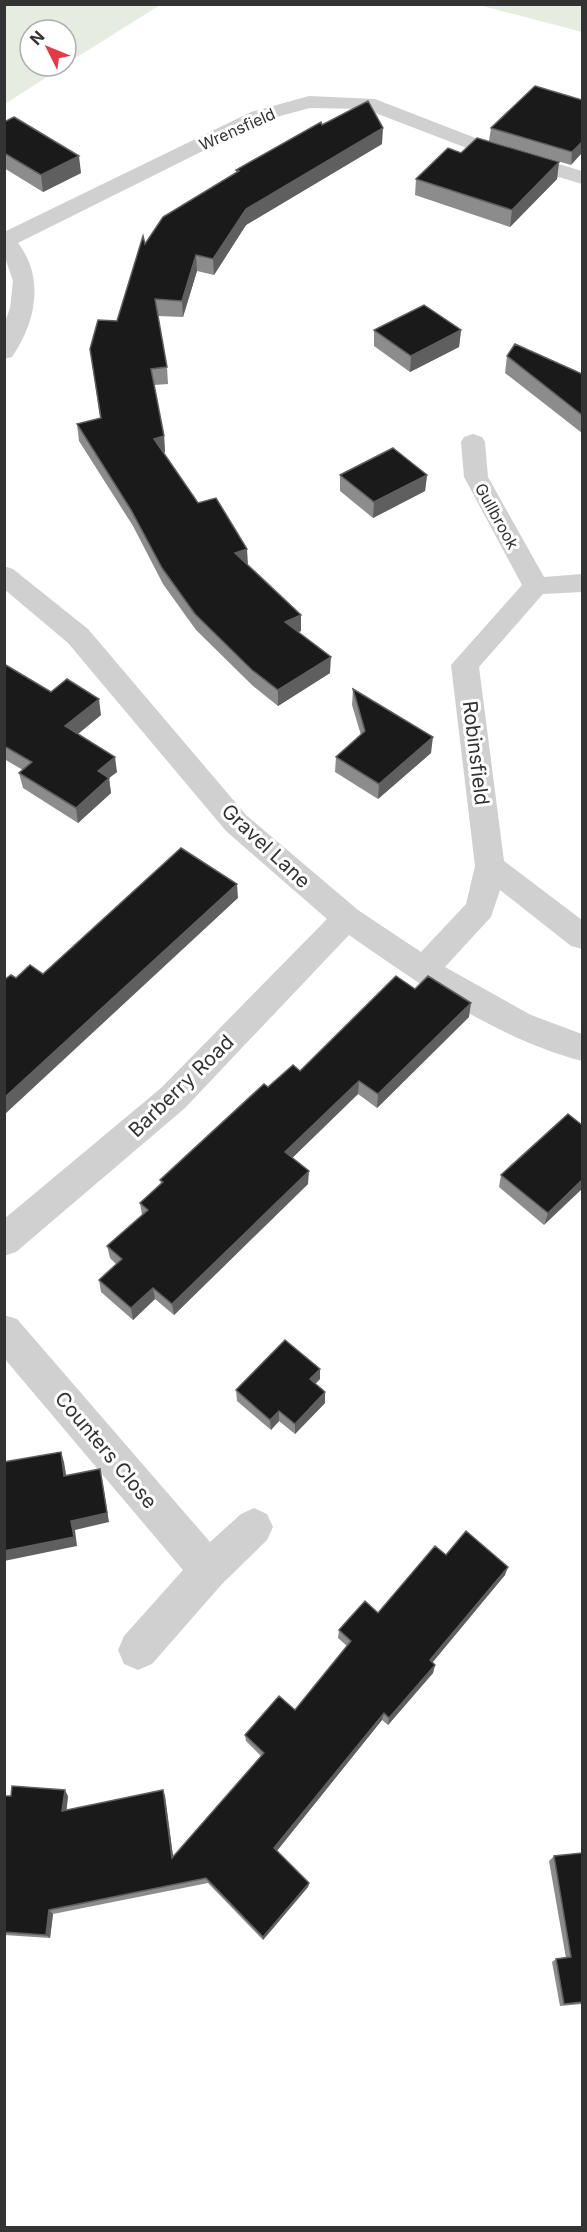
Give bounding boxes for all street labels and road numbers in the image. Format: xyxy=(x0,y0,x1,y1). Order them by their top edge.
street label: Wrensfield xyxy=(196,103,278,155)
street label: Gullbrook xyxy=(471,479,523,553)
street label: Robinsfield xyxy=(458,699,494,807)
street label: Gravel Lane xyxy=(217,799,315,893)
street label: Barberry Road xyxy=(123,1030,239,1142)
street label: Counters Close xyxy=(50,1387,162,1513)

